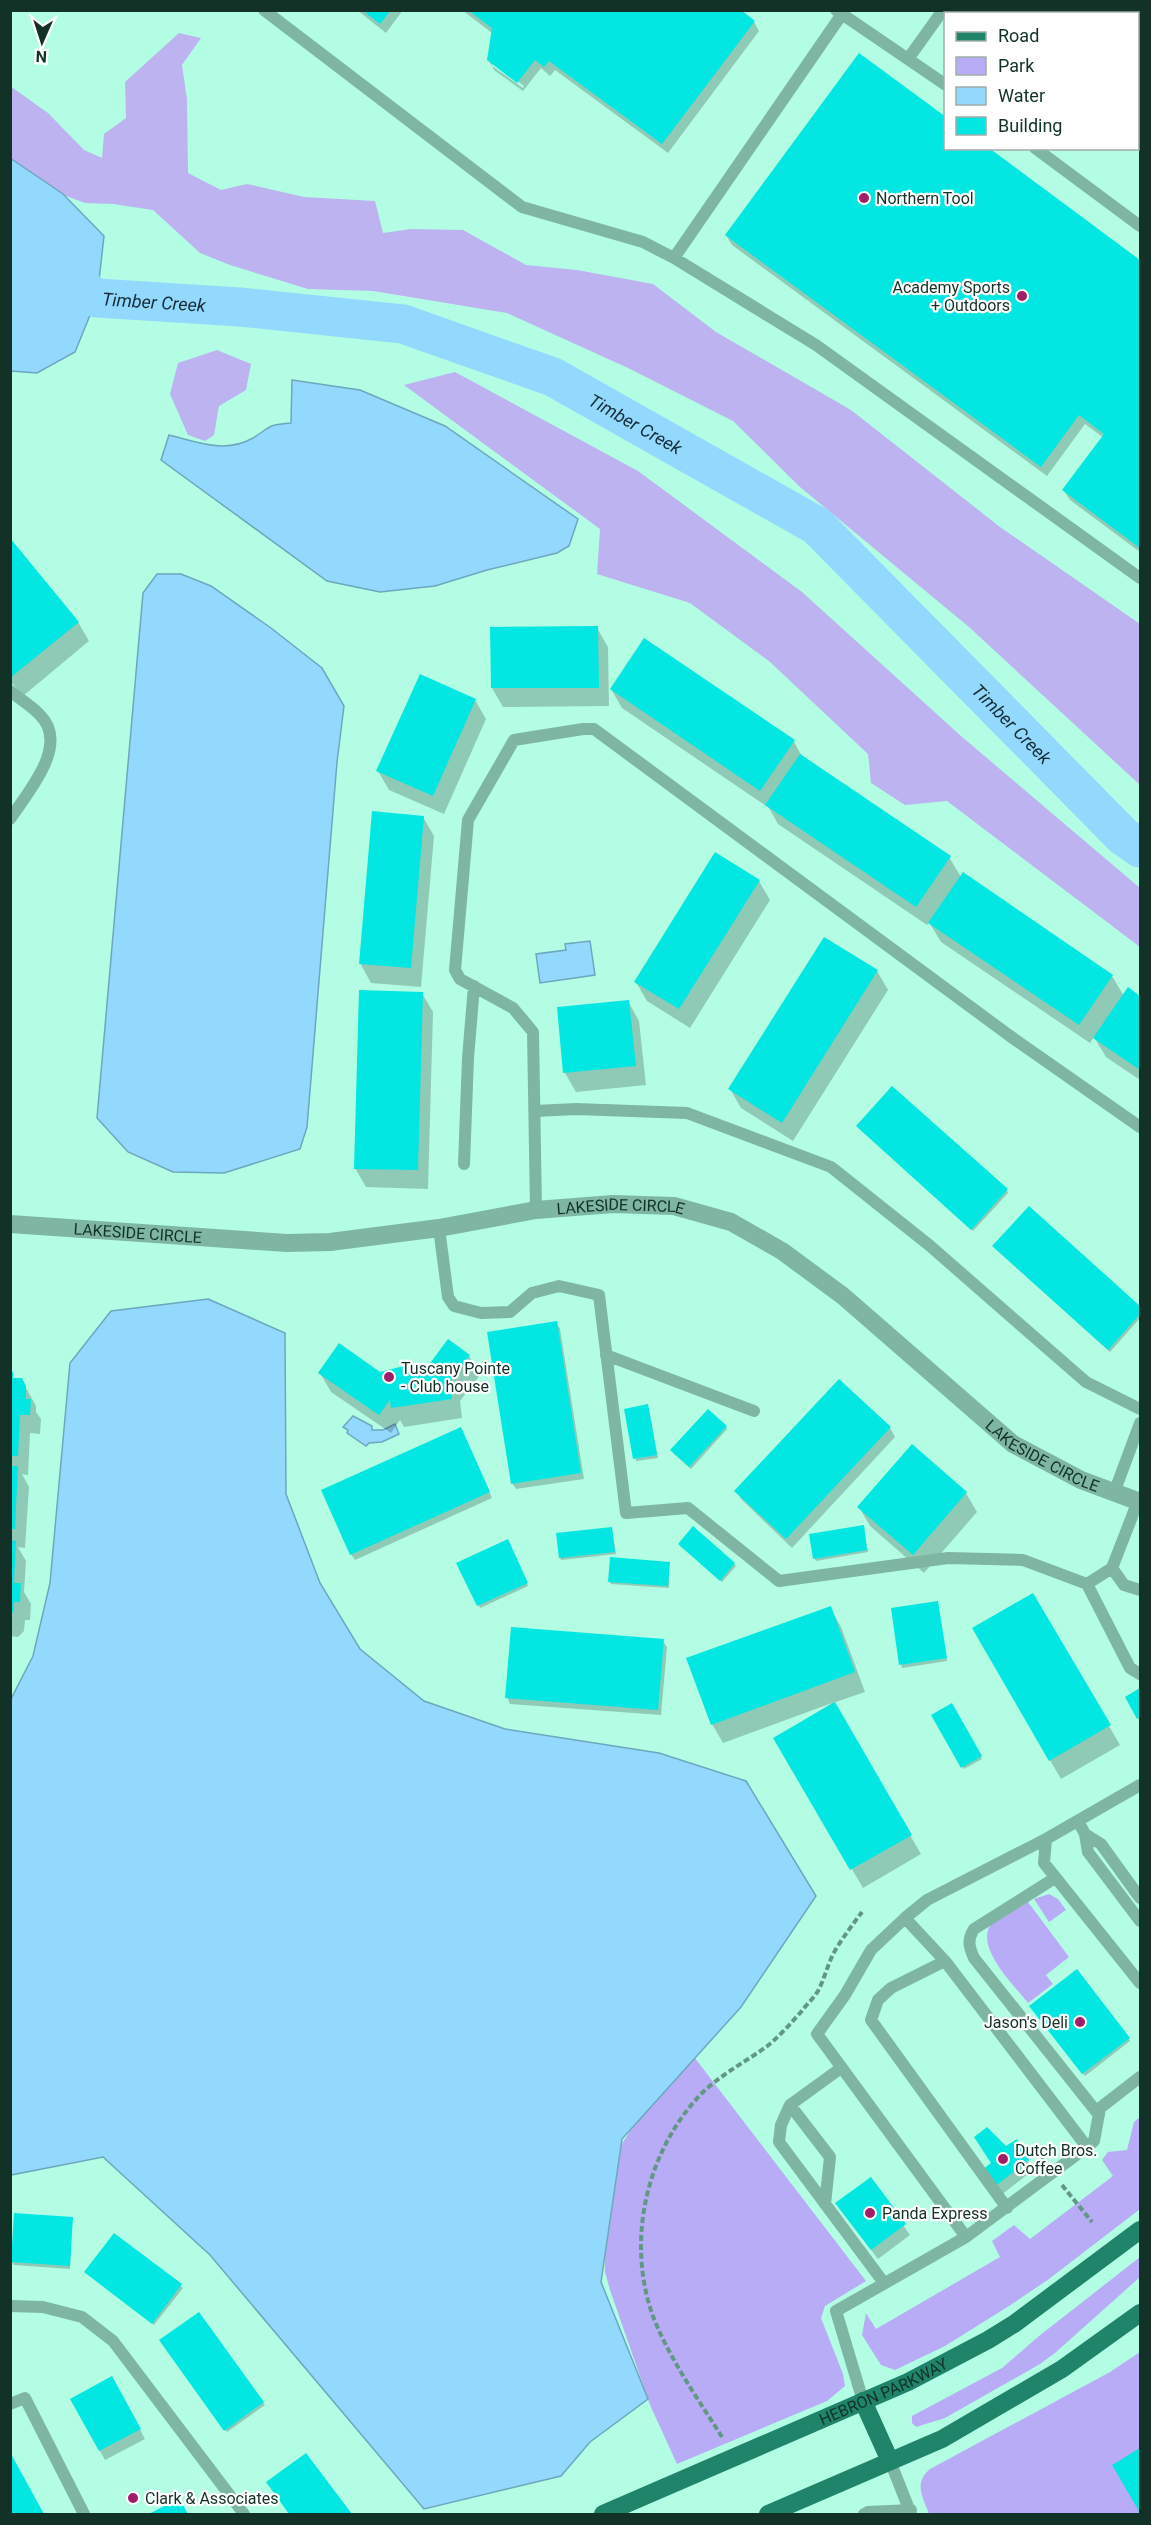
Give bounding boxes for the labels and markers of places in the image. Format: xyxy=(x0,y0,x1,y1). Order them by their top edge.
place label: Northern Tool xyxy=(876,189,974,208)
marker: Northern Tool xyxy=(857,191,871,205)
place label: Academy Sports + Outdoors xyxy=(892,278,1010,315)
marker: Academy Sports + Outdoors xyxy=(1015,289,1029,303)
place label: Tuscany Pointe - Club house xyxy=(401,1359,510,1396)
marker: Tuscany Pointe - Club house xyxy=(382,1370,396,1384)
place label: Jason's Deli xyxy=(984,2013,1068,2032)
marker: Jason's Deli xyxy=(1073,2015,1087,2029)
place label: Dutch Bros. Coffee xyxy=(1015,2141,1098,2178)
marker: Dutch Bros. Coffee xyxy=(996,2152,1010,2166)
place label: Panda Express xyxy=(882,2204,988,2223)
marker: Panda Express xyxy=(863,2206,877,2220)
place label: Clark & Associates xyxy=(145,2489,278,2508)
marker: Clark & Associates xyxy=(126,2491,140,2505)

